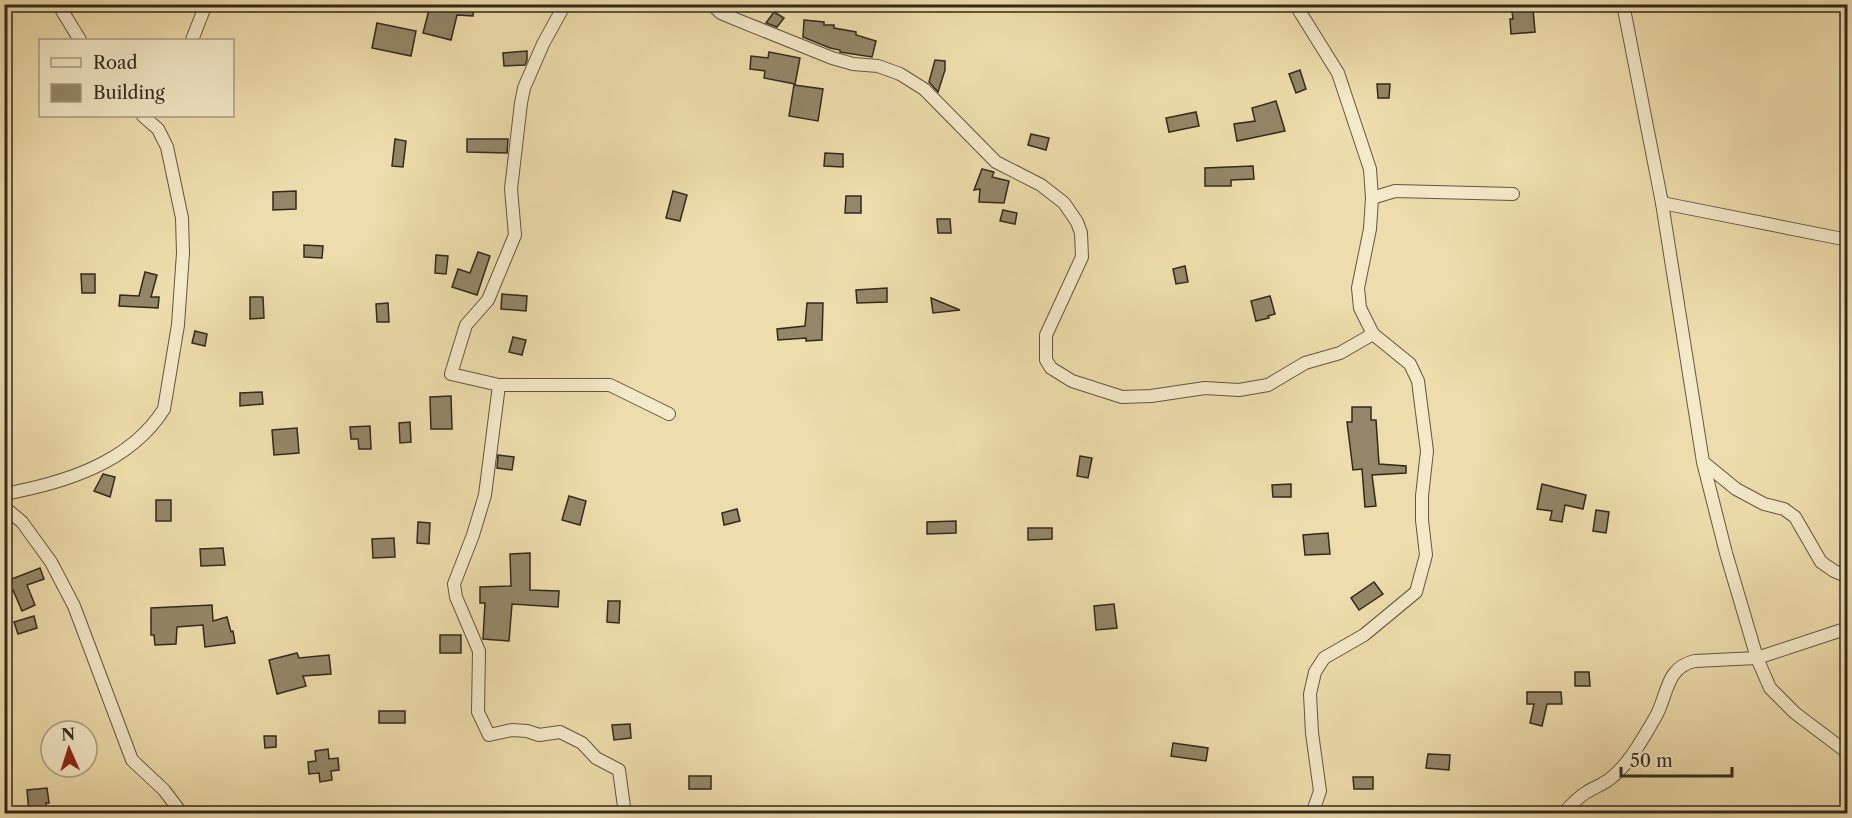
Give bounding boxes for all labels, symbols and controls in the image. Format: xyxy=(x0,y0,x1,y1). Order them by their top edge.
legend xyxy=(39,39,234,117)
text: Road xyxy=(93,52,138,74)
text: Building xyxy=(93,82,165,104)
north arrow xyxy=(39,719,99,779)
text: N xyxy=(61,724,76,744)
scale bar xyxy=(1621,740,1732,778)
text: 50 m xyxy=(1630,750,1673,772)

